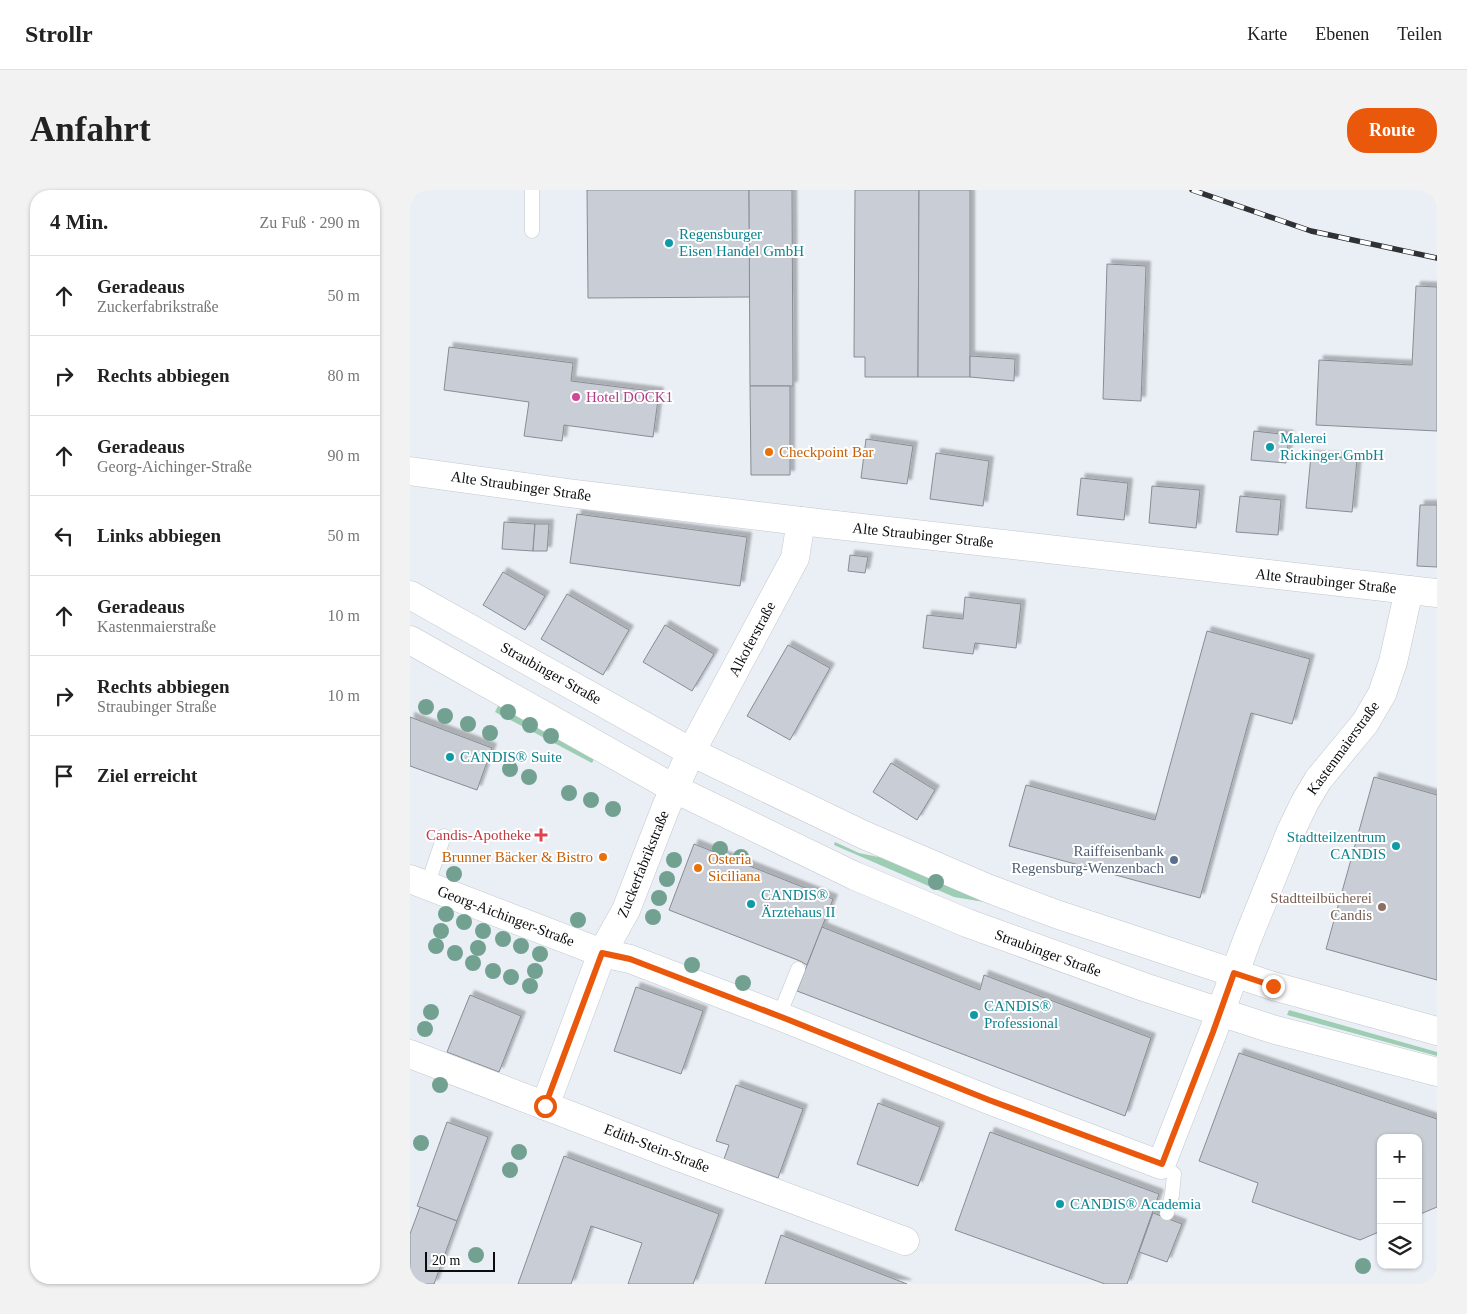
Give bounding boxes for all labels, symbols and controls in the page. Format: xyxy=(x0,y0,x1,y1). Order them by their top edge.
text: Strollr xyxy=(25,21,93,47)
text: Karte xyxy=(1247,24,1287,44)
text: Ebenen xyxy=(1315,24,1369,44)
text: Teilen xyxy=(1397,24,1442,44)
button: Route xyxy=(1347,108,1437,153)
text: Anfahrt xyxy=(30,110,151,149)
text: 4 Min. xyxy=(50,210,108,234)
text: Zu Fuß · 290 m xyxy=(260,214,360,231)
place label: Regensburger Eisen Handel GmbH xyxy=(679,226,804,259)
marker: Regensburger Eisen Handel GmbH xyxy=(663,237,675,249)
text: Geradeaus xyxy=(97,276,185,297)
icon: ahead xyxy=(50,282,78,310)
text: 50 m xyxy=(328,287,360,304)
text: Zuckerfabrikstraße xyxy=(97,298,219,315)
icon: right xyxy=(50,362,78,390)
text: Rechts abbiegen xyxy=(97,365,229,386)
text: 80 m xyxy=(328,367,360,384)
place label: Hotel DOCK1 xyxy=(586,389,673,405)
marker: Hotel DOCK1 xyxy=(570,391,582,403)
place label: Malerei Rickinger GmbH xyxy=(1280,430,1384,463)
text: Geradeaus xyxy=(97,436,185,457)
marker: Malerei Rickinger GmbH xyxy=(1264,441,1276,453)
icon: ahead xyxy=(50,442,78,470)
place label: Checkpoint Bar xyxy=(779,444,874,460)
marker: Checkpoint Bar xyxy=(763,446,775,458)
text: 90 m xyxy=(328,447,360,464)
text: Georg-Aichinger-Straße xyxy=(97,458,252,475)
street label: Alte Straubinger Straße xyxy=(450,468,593,504)
street label: Alte Straubinger Straße xyxy=(852,520,995,550)
icon: left xyxy=(50,522,78,550)
text: Links abbiegen xyxy=(97,525,221,546)
text: 50 m xyxy=(328,527,360,544)
street label: Alte Straubinger Straße xyxy=(1255,566,1398,596)
text: Geradeaus xyxy=(97,596,185,617)
street label: Alkoferstraße xyxy=(726,599,779,679)
icon: ahead xyxy=(50,602,78,630)
text: 10 m xyxy=(328,607,360,624)
text: Kastenmaierstraße xyxy=(97,618,216,635)
street label: Straubinger Straße xyxy=(498,639,604,707)
text: Rechts abbiegen xyxy=(97,676,229,697)
icon: right xyxy=(50,682,78,710)
text: 10 m xyxy=(328,687,360,704)
text: Straubinger Straße xyxy=(97,698,217,715)
street label: Kastenmaierstraße xyxy=(1304,698,1382,798)
place label: CANDIS® Suite xyxy=(460,749,562,765)
marker: CANDIS® Suite xyxy=(444,751,456,763)
icon: arrive xyxy=(50,762,78,790)
text: Ziel erreicht xyxy=(97,765,197,786)
street label: Zuckerfabrikstraße xyxy=(614,808,672,920)
place label: Candis-Apotheke xyxy=(426,827,531,843)
marker: Candis-Apotheke xyxy=(535,829,547,841)
place label: Stadtteilzentrum CANDIS xyxy=(1287,829,1386,862)
marker: Stadtteilzentrum CANDIS xyxy=(1390,840,1402,852)
place label: Raiffeisenbank Regensburg-Wenzenbach xyxy=(1011,843,1164,876)
place label: Brunner Bäcker & Bistro xyxy=(442,849,593,865)
marker: Brunner Bäcker & Bistro xyxy=(597,851,609,863)
place label: Osteria Siciliana xyxy=(708,851,761,884)
marker: Raiffeisenbank Regensburg-Wenzenbach xyxy=(1168,854,1180,866)
marker: Osteria Siciliana xyxy=(692,862,704,874)
street label: Georg-Aichinger-Straße xyxy=(435,883,577,950)
place label: CANDIS® Ärztehaus II xyxy=(761,887,836,920)
place label: Stadtteilbücherei Candis xyxy=(1270,890,1372,923)
marker: CANDIS® Ärztehaus II xyxy=(745,898,757,910)
marker: Stadtteilbücherei Candis xyxy=(1376,901,1388,913)
street label: Straubinger Straße xyxy=(993,926,1104,980)
route end xyxy=(1262,975,1285,998)
place label: CANDIS® Professional xyxy=(984,998,1058,1031)
marker: CANDIS® Professional xyxy=(968,1009,980,1021)
route start xyxy=(534,1095,557,1118)
street label: Edith-Stein-Straße xyxy=(602,1121,712,1176)
map controls xyxy=(1377,1134,1422,1269)
button: + xyxy=(1377,1134,1422,1179)
button: − xyxy=(1377,1179,1422,1224)
place label: CANDIS® Academia xyxy=(1070,1196,1201,1212)
marker: CANDIS® Academia xyxy=(1054,1198,1066,1210)
button: layers xyxy=(1377,1224,1422,1269)
scale bar xyxy=(425,1249,495,1272)
text: 20 m xyxy=(432,1253,460,1268)

